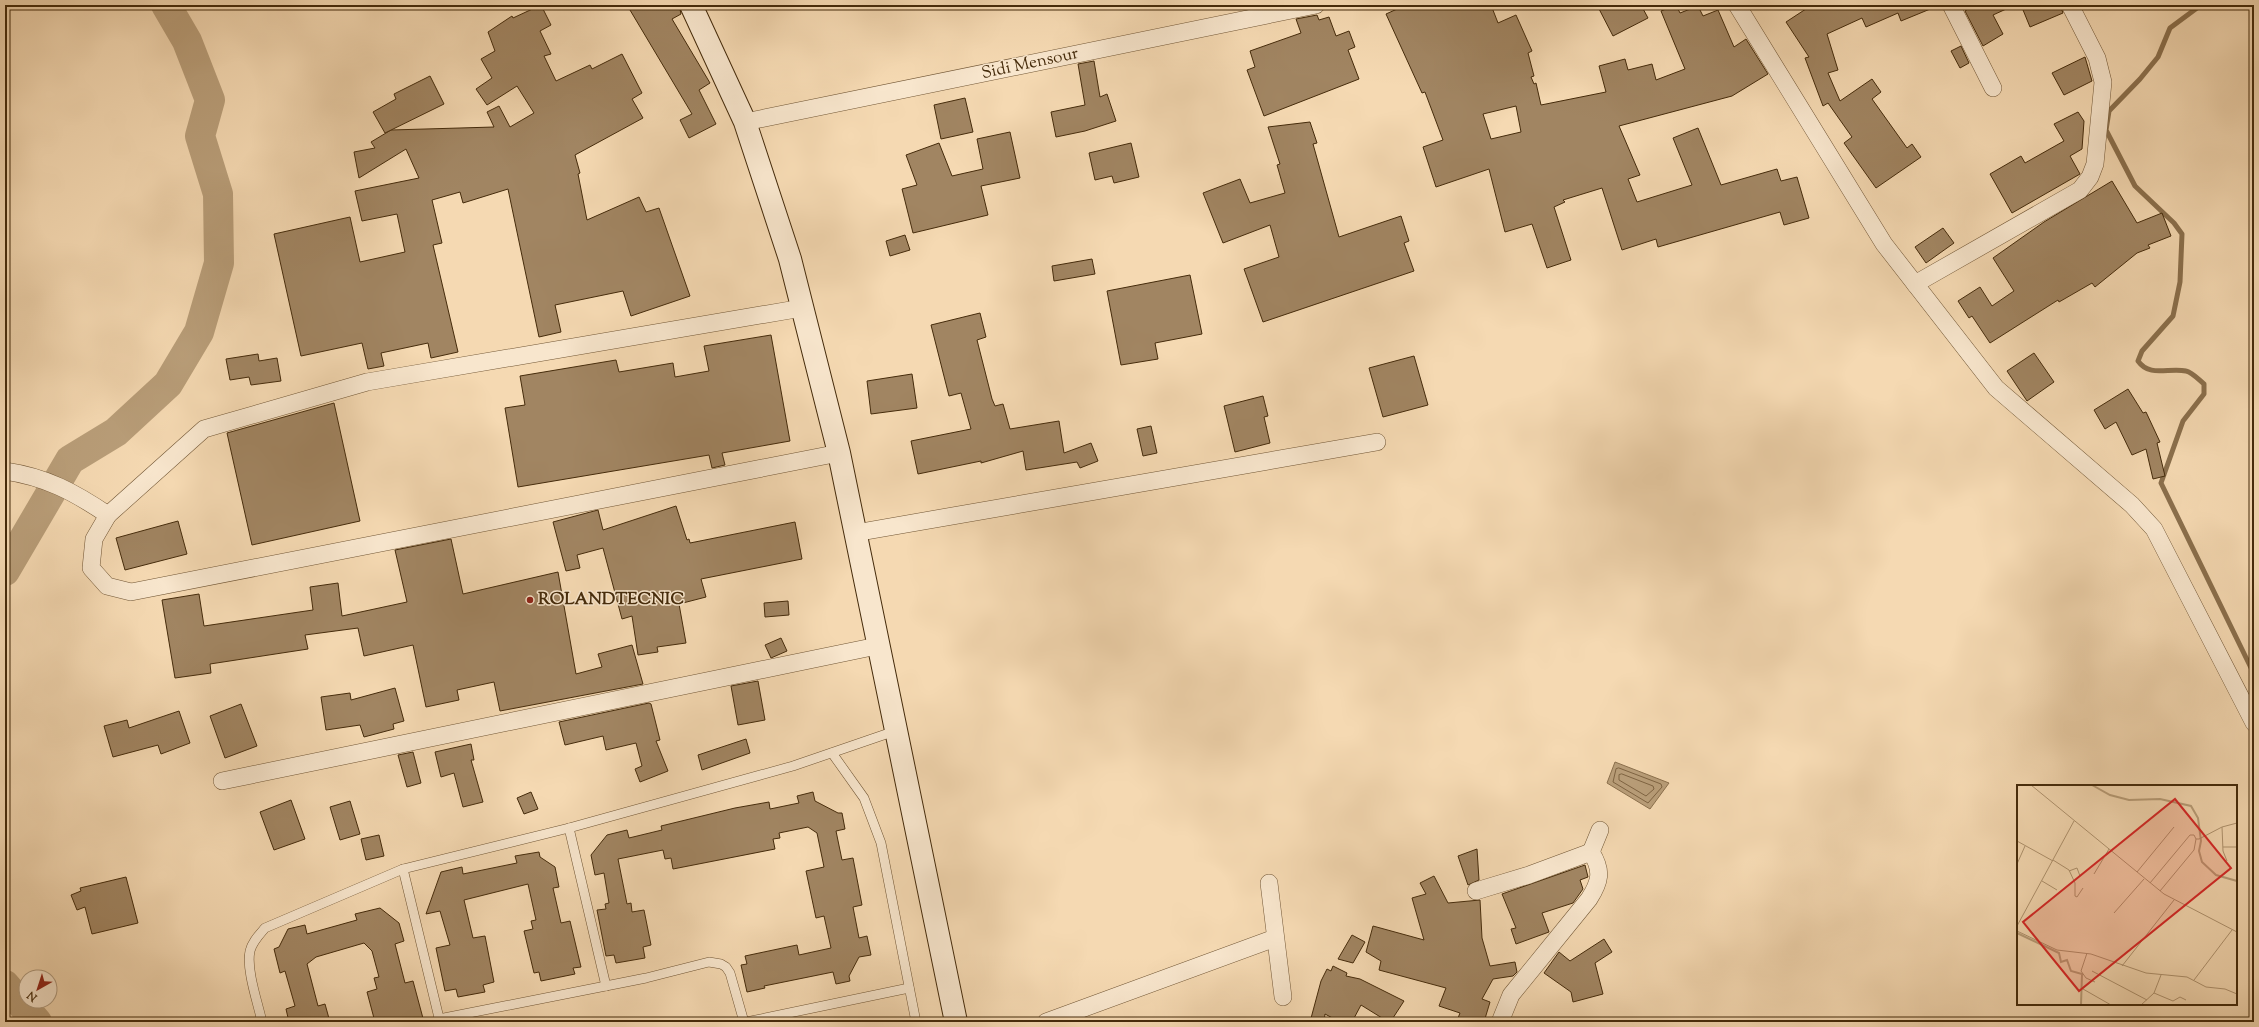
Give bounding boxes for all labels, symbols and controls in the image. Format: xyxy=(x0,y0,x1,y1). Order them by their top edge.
street label: Sidi Mensour xyxy=(979,42,1081,86)
place label: ROLANDTECNIC xyxy=(538,588,684,612)
marker: ROLANDTECNIC xyxy=(525,595,535,605)
inset map xyxy=(2017,785,2237,1005)
north arrow xyxy=(18,969,58,1009)
text: N xyxy=(24,987,42,1006)

